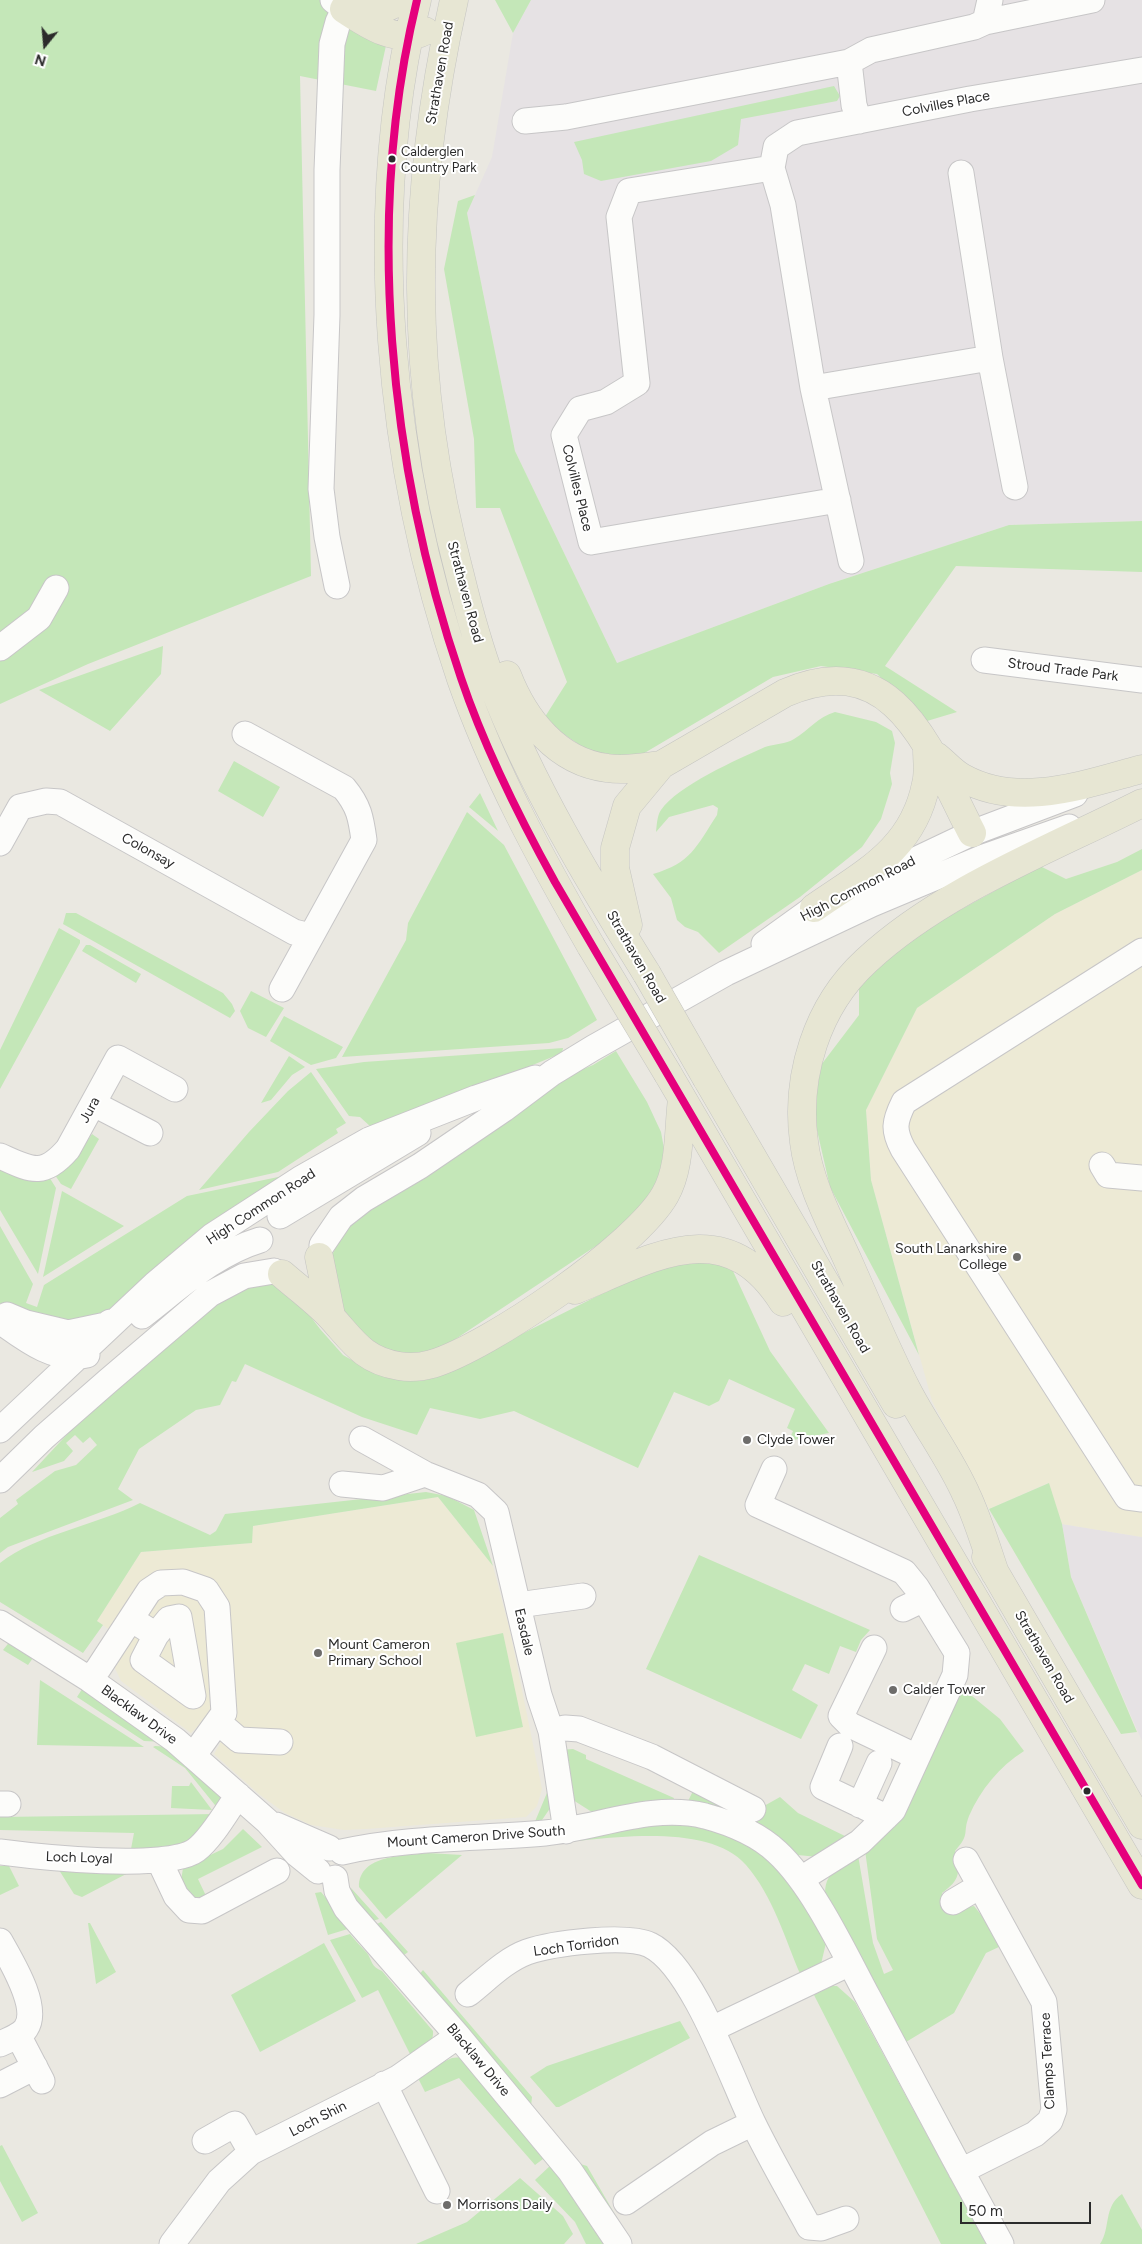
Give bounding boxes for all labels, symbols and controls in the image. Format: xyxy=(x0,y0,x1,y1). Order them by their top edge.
north arrow xyxy=(20,20,70,70)
street label: Strathaven Road xyxy=(423,20,457,126)
text: N xyxy=(33,50,48,70)
street label: Colvilles Place xyxy=(901,87,991,121)
place label: Calderglen Country Park xyxy=(401,144,477,175)
marker: Calderglen Country Park xyxy=(387,154,397,164)
street label: Colvilles Place xyxy=(558,443,596,533)
street label: Strathaven Road xyxy=(443,540,487,644)
street label: Stroud Trade Park xyxy=(1007,655,1119,685)
street label: Colonsay xyxy=(118,830,178,872)
street label: High Common Road xyxy=(798,853,918,925)
street label: Strathaven Road xyxy=(603,908,669,1006)
street label: Jura xyxy=(76,1094,104,1126)
street label: High Common Road xyxy=(203,1165,319,1249)
place label: South Lanarkshire College xyxy=(895,1241,1007,1274)
marker: South Lanarkshire College xyxy=(1011,1251,1023,1263)
street label: Strathaven Road xyxy=(807,1258,873,1356)
place label: Clyde Tower xyxy=(757,1432,835,1448)
marker: Clyde Tower xyxy=(741,1434,753,1446)
street label: Easdale xyxy=(510,1607,538,1657)
street label: Strathaven Road xyxy=(1011,1608,1077,1706)
place label: Mount Cameron Primary School xyxy=(328,1637,430,1670)
marker: Mount Cameron Primary School xyxy=(312,1647,324,1659)
street label: Blacklaw Drive xyxy=(98,1682,180,1748)
place label: Calder Tower xyxy=(903,1682,985,1698)
marker: Calder Tower xyxy=(887,1684,899,1696)
unlabelled marker xyxy=(1082,1786,1092,1796)
street label: Mount Cameron Drive South xyxy=(386,1822,566,1852)
street label: Loch Loyal xyxy=(45,1848,113,1868)
street label: Loch Torridon xyxy=(532,1932,620,1960)
street label: Clamps Terrace xyxy=(1037,2012,1059,2110)
street label: Blacklaw Drive xyxy=(443,2020,513,2100)
street label: Loch Shin xyxy=(287,2098,349,2140)
scale bar xyxy=(962,2192,1093,2224)
place label: Morrisons Daily xyxy=(457,2197,553,2213)
marker: Morrisons Daily xyxy=(441,2199,453,2211)
text: 50 m xyxy=(968,2202,1003,2220)

